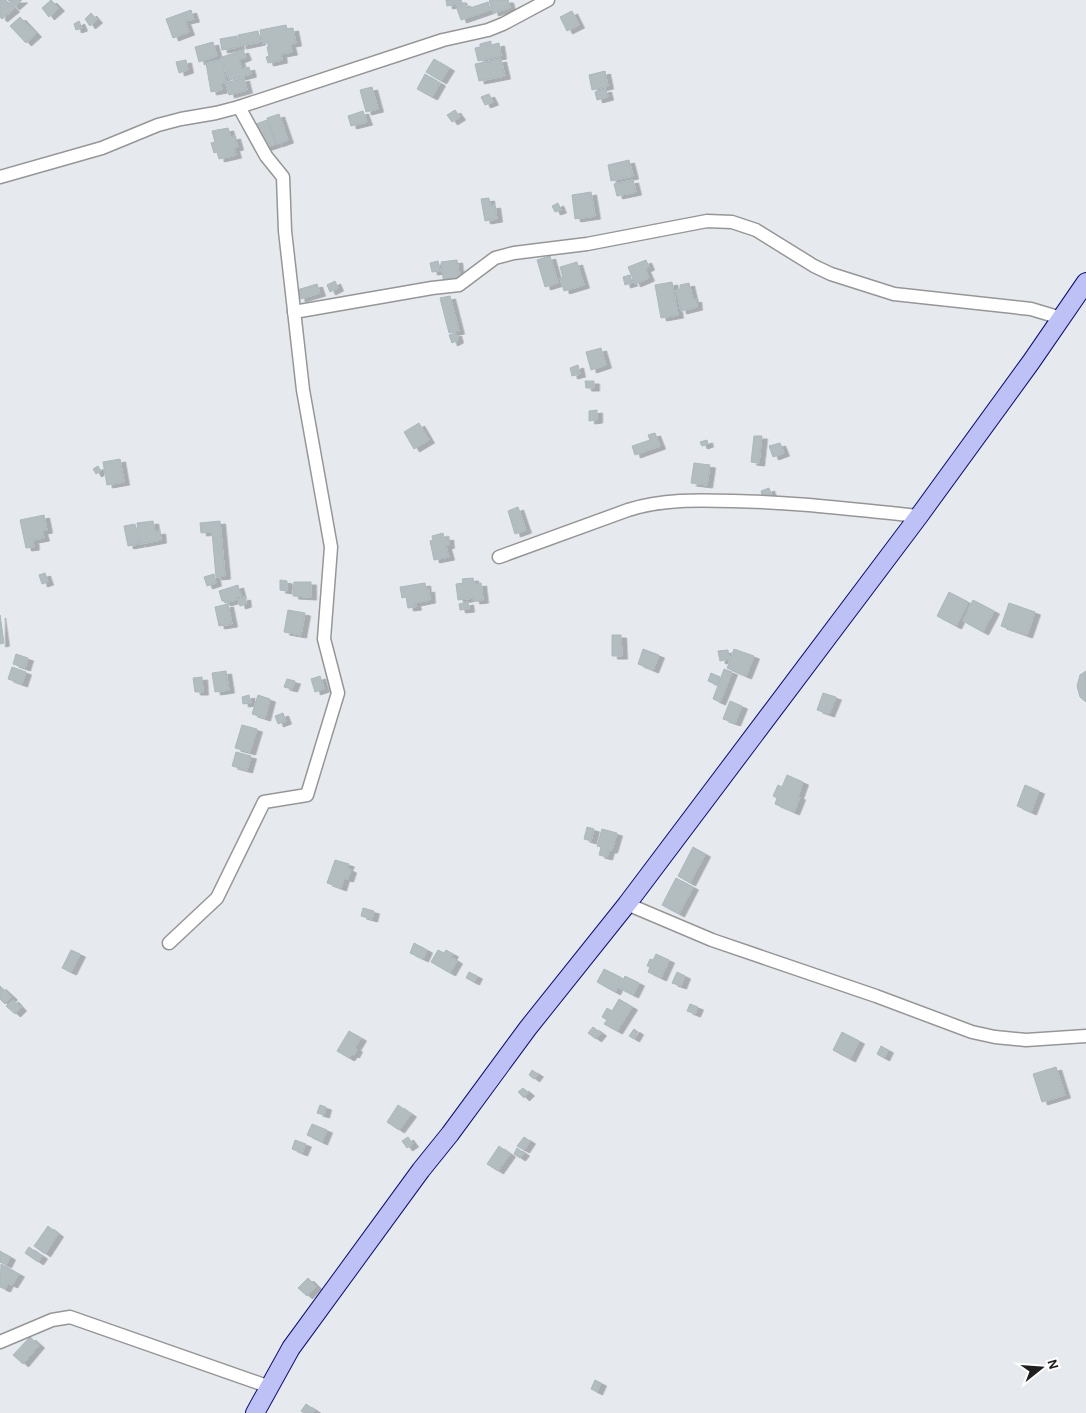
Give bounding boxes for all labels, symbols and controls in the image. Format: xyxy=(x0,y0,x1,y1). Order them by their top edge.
north arrow xyxy=(1016,1343,1066,1393)
text: N xyxy=(1044,1358,1061,1371)

